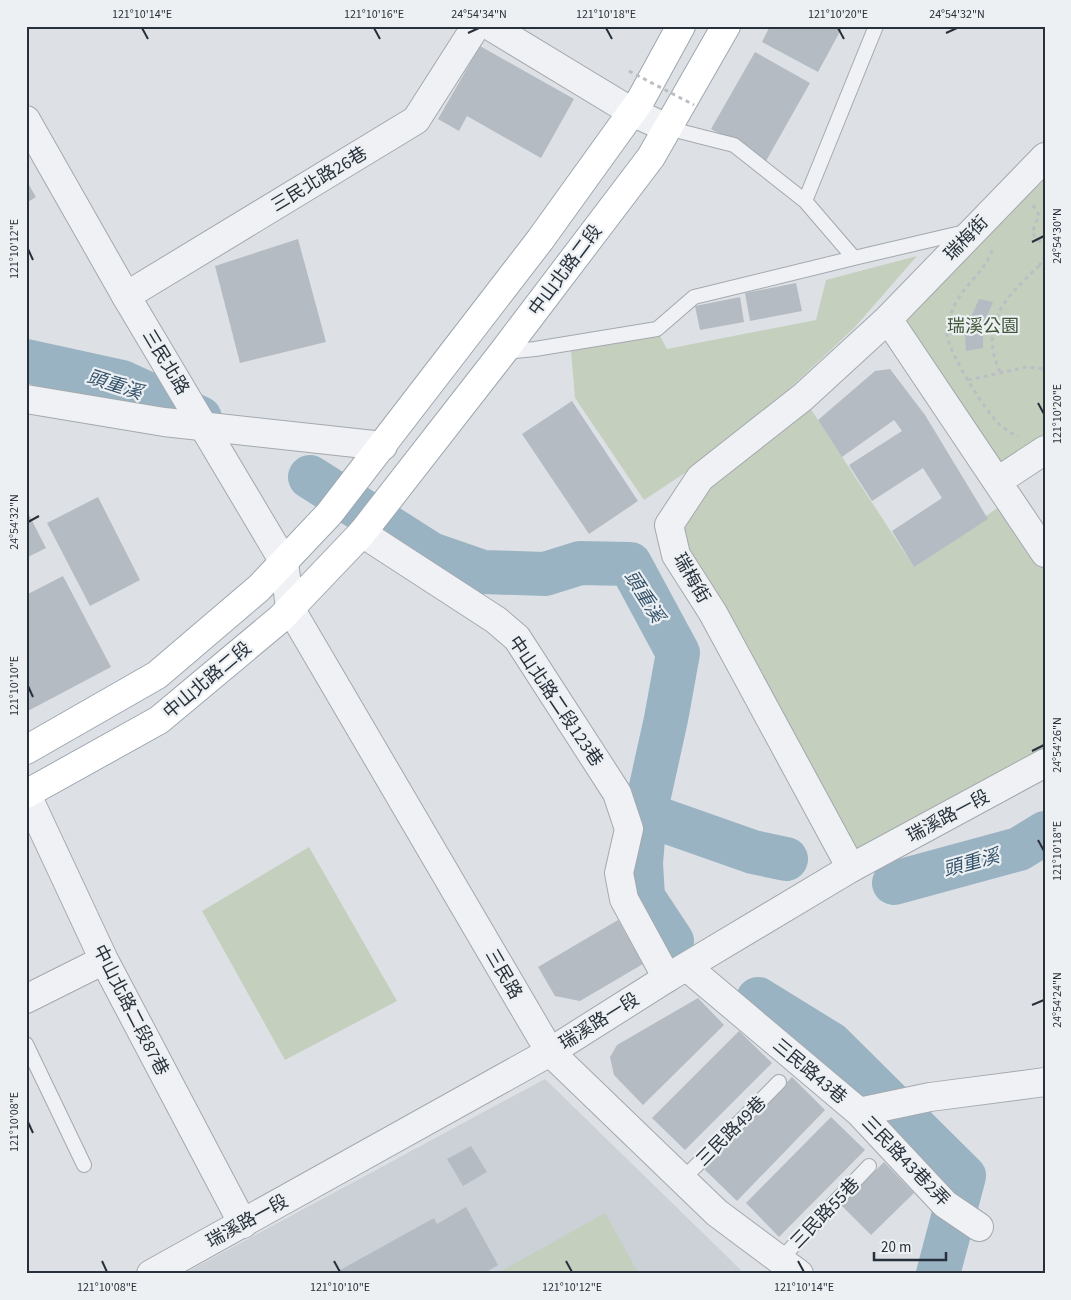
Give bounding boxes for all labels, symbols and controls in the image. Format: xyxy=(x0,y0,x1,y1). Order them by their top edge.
text: 121°10'14"E xyxy=(112,6,172,23)
text: 121°10'16"E xyxy=(344,6,404,23)
text: 24°54'34"N xyxy=(451,6,507,23)
text: 121°10'18"E xyxy=(576,6,636,23)
text: 121°10'20"E xyxy=(808,6,868,23)
text: 24°54'32"N xyxy=(929,6,985,23)
street label: 三民北路26巷 xyxy=(267,141,372,218)
text: 24°54'30"N xyxy=(1049,208,1066,264)
street label: 瑞梅街 xyxy=(939,210,994,266)
text: 121°10'12"E xyxy=(6,219,23,279)
street label: 中山北路二段 xyxy=(523,220,608,321)
park label: 瑞溪公園 xyxy=(947,314,1019,339)
street label: 三民北路 xyxy=(136,325,195,400)
water label: 頭重溪 xyxy=(83,364,149,408)
text: 121°10'20"E xyxy=(1049,384,1066,444)
text: 24°54'32"N xyxy=(6,494,23,550)
street label: 瑞梅街 xyxy=(667,549,716,608)
water label: 頭重溪 xyxy=(617,565,672,631)
street label: 中山北路二段123巷 xyxy=(502,631,609,772)
street label: 中山北路二段 xyxy=(158,636,257,725)
text: 121°10'10"E xyxy=(6,656,23,716)
text: 24°54'26"N xyxy=(1049,717,1066,773)
street label: 瑞溪路一段 xyxy=(903,784,994,849)
text: 121°10'18"E xyxy=(1049,821,1066,881)
water label: 頭重溪 xyxy=(940,842,1005,884)
street label: 中山北路二段87巷 xyxy=(87,940,174,1080)
street label: 三民路 xyxy=(479,945,528,1004)
text: 24°54'24"N xyxy=(1049,972,1066,1028)
street label: 瑞溪路一段 xyxy=(554,987,644,1056)
street label: 三民路43巷 xyxy=(767,1033,852,1110)
street label: 三民路49巷 xyxy=(691,1091,772,1172)
text: 121°10'08"E xyxy=(6,1092,23,1152)
street label: 三民路43巷2弄 xyxy=(856,1111,955,1212)
street label: 三民路55巷 xyxy=(785,1172,866,1254)
street label: 瑞溪路一段 xyxy=(202,1189,293,1254)
scale bar xyxy=(874,1230,946,1262)
text: 20 m xyxy=(881,1237,911,1258)
text: 121°10'08"E xyxy=(77,1279,137,1296)
text: 121°10'10"E xyxy=(310,1279,370,1296)
text: 121°10'12"E xyxy=(542,1279,602,1296)
text: 121°10'14"E xyxy=(774,1279,834,1296)

